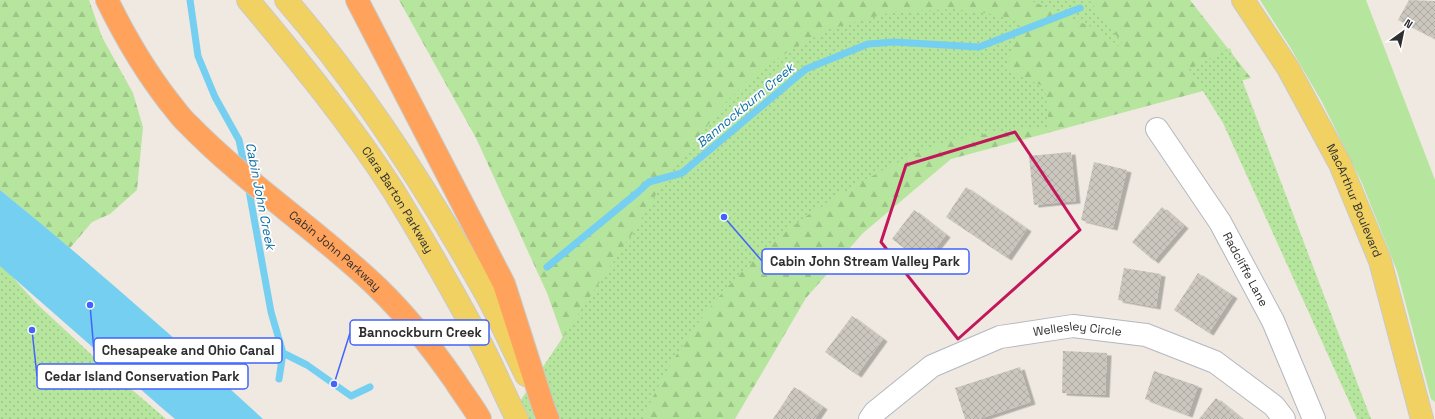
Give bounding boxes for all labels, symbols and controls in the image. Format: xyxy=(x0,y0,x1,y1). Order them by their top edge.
north arrow xyxy=(1383,12,1423,52)
text: N xyxy=(1402,16,1415,31)
water label: Bannockburn Creek xyxy=(693,58,799,151)
water label: Cabin John Creek xyxy=(242,141,280,253)
street label: MacArthur Boulevard xyxy=(1323,141,1386,260)
street label: Clara Barton Parkway xyxy=(358,143,437,256)
street label: Cabin John Parkway xyxy=(286,207,385,295)
street label: Radcliffe Lane xyxy=(1219,229,1272,309)
callout: Cabin John Stream Valley Park xyxy=(762,249,969,274)
text: Cabin John Stream Valley Park xyxy=(770,253,961,270)
street label: Wellesley Circle xyxy=(1032,318,1123,340)
callout: Bannockburn Creek xyxy=(350,320,489,345)
text: Bannockburn Creek xyxy=(358,324,482,341)
callout: Chesapeake and Ohio Canal xyxy=(94,338,282,363)
text: Chesapeake and Ohio Canal xyxy=(102,342,274,359)
callout: Cedar Island Conservation Park xyxy=(37,364,248,389)
text: Cedar Island Conservation Park xyxy=(44,368,240,385)

